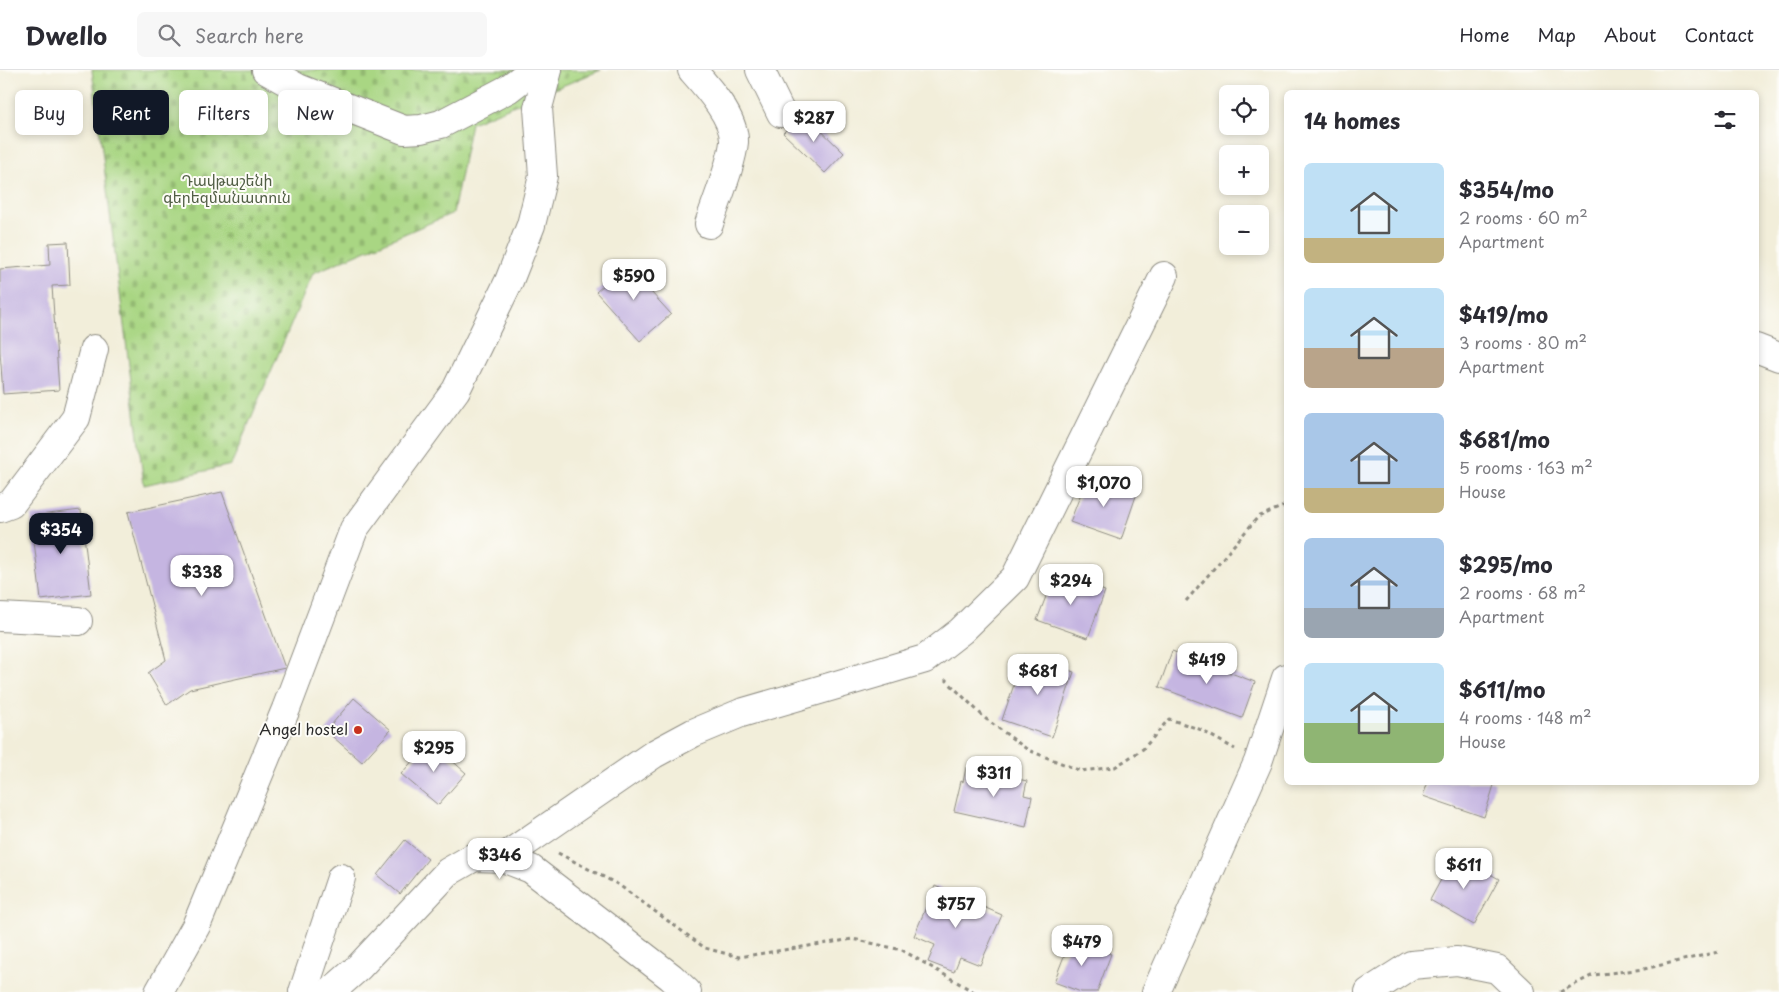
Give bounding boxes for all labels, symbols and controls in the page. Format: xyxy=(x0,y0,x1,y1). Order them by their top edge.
search box xyxy=(137,12,487,57)
text: Dwello xyxy=(25,17,107,53)
icon: search xyxy=(155,21,183,49)
text: Search here xyxy=(195,21,304,49)
text: Home xyxy=(1459,21,1509,48)
text: Map xyxy=(1537,21,1576,48)
text: About xyxy=(1604,21,1656,48)
text: Contact xyxy=(1684,21,1754,48)
map controls xyxy=(1219,85,1269,255)
button: locate xyxy=(1219,85,1269,135)
chip: Buy xyxy=(15,90,83,135)
chip: Rent xyxy=(93,90,169,135)
chip: Filters xyxy=(179,90,268,135)
chip: New xyxy=(278,90,352,135)
pin: $287 xyxy=(784,100,844,143)
text: 14 homes xyxy=(1304,104,1400,136)
text: $287 xyxy=(794,105,834,129)
icon: filters xyxy=(1711,106,1739,134)
button: + xyxy=(1219,145,1269,195)
park label: Դավթաշենի գերեզմանատուն xyxy=(163,168,291,208)
text: $354/mo xyxy=(1459,173,1554,205)
icon: home xyxy=(1344,183,1404,243)
button: − xyxy=(1219,205,1269,255)
text: 2 rooms · 60 m² xyxy=(1459,205,1588,229)
text: Apartment xyxy=(1459,229,1544,253)
pin: $590 xyxy=(604,258,664,301)
text: $590 xyxy=(613,263,655,287)
text: $419/mo xyxy=(1459,298,1548,330)
icon: home xyxy=(1344,308,1404,368)
text: 3 rooms · 80 m² xyxy=(1459,330,1587,354)
text: Apartment xyxy=(1459,354,1544,378)
text: $681/mo xyxy=(1459,423,1550,455)
icon: home xyxy=(1344,433,1404,493)
text: 5 rooms · 163 m² xyxy=(1459,455,1593,479)
pin: $1,070 xyxy=(1063,466,1145,508)
text: $1,070 xyxy=(1077,470,1131,494)
text: House xyxy=(1459,479,1506,503)
pin: $354 xyxy=(31,512,91,555)
text: $354 xyxy=(40,517,82,541)
text: $295/mo xyxy=(1459,548,1553,580)
pin: $338 xyxy=(172,554,232,597)
icon: home xyxy=(1344,558,1404,618)
text: $338 xyxy=(181,559,223,583)
pin: $294 xyxy=(1041,564,1101,606)
text: $294 xyxy=(1050,568,1092,592)
text: 2 rooms · 68 m² xyxy=(1459,580,1586,604)
text: Apartment xyxy=(1459,604,1544,628)
pin: $419 xyxy=(1177,642,1237,685)
text: $419 xyxy=(1188,647,1226,671)
pin: $681 xyxy=(1008,654,1068,696)
text: $681 xyxy=(1019,658,1058,682)
text: $611/mo xyxy=(1459,673,1545,705)
icon: home xyxy=(1344,683,1404,743)
text: 4 rooms · 148 m² xyxy=(1459,705,1592,729)
place label: Angel hostel xyxy=(259,717,348,740)
marker: Angel hostel xyxy=(352,724,364,736)
text: House xyxy=(1459,729,1506,753)
pin: $295 xyxy=(404,730,464,773)
text: $295 xyxy=(413,735,455,759)
pin: $311 xyxy=(964,756,1024,798)
text: $311 xyxy=(977,760,1011,784)
pin: $346 xyxy=(470,838,530,880)
text: $346 xyxy=(478,842,522,866)
pin: $611 xyxy=(1434,848,1494,890)
text: $611 xyxy=(1446,852,1482,876)
pin: $757 xyxy=(926,886,986,929)
text: $757 xyxy=(937,891,975,915)
pin: $479 xyxy=(1052,924,1112,967)
text: $479 xyxy=(1063,929,1101,953)

